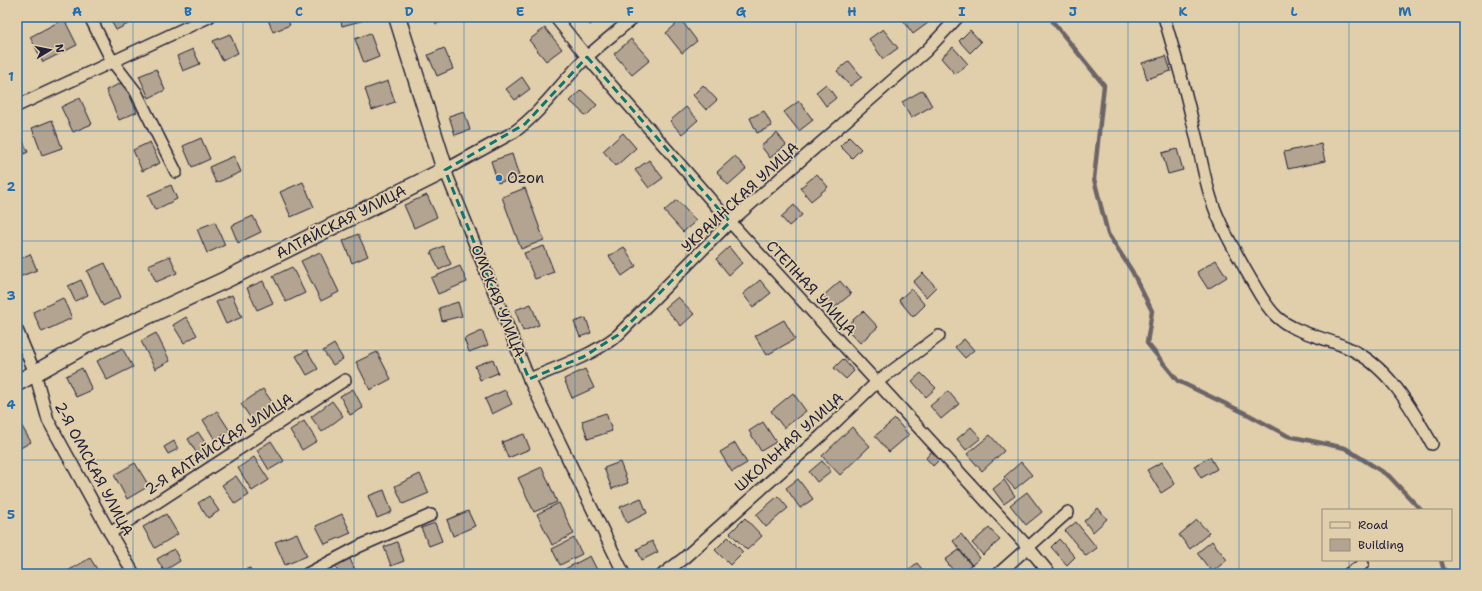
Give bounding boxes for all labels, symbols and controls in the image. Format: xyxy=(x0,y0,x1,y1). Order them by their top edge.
text: A xyxy=(72,3,82,20)
text: B xyxy=(184,3,192,20)
text: C xyxy=(295,3,303,20)
text: D xyxy=(404,3,414,20)
text: E xyxy=(516,3,525,20)
text: F xyxy=(626,3,634,20)
text: G xyxy=(736,3,747,20)
text: H xyxy=(847,3,857,20)
text: I xyxy=(958,3,966,20)
text: J xyxy=(1069,3,1077,20)
text: K xyxy=(1179,3,1188,20)
text: L xyxy=(1290,3,1298,20)
text: M xyxy=(1398,3,1412,20)
north arrow xyxy=(30,30,70,70)
text: N xyxy=(51,43,68,54)
text: 1 xyxy=(8,68,14,85)
street label: УКРАИНСКАЯ УЛИЦА xyxy=(677,137,803,257)
place label: Ozon xyxy=(507,168,544,188)
marker: Ozon xyxy=(494,173,504,183)
text: 2 xyxy=(6,178,16,195)
street label: АЛТАЙСКАЯ УЛИЦА xyxy=(272,180,410,264)
street label: СТЕПНАЯ УЛИЦА xyxy=(761,236,861,340)
street label: ОМСКАЯ УЛИЦА xyxy=(466,242,530,360)
text: 3 xyxy=(6,287,16,304)
street label: 2-Я АЛТАЙСКАЯ УЛИЦА xyxy=(140,388,297,499)
street label: ШКОЛЬНАЯ УЛИЦА xyxy=(730,388,848,496)
text: 4 xyxy=(6,396,16,413)
street label: 2-Я ОМСКАЯ УЛИЦА xyxy=(50,398,138,540)
text: 5 xyxy=(7,506,15,523)
legend xyxy=(1322,509,1452,561)
text: Road xyxy=(1358,517,1389,533)
text: Building xyxy=(1358,537,1404,553)

